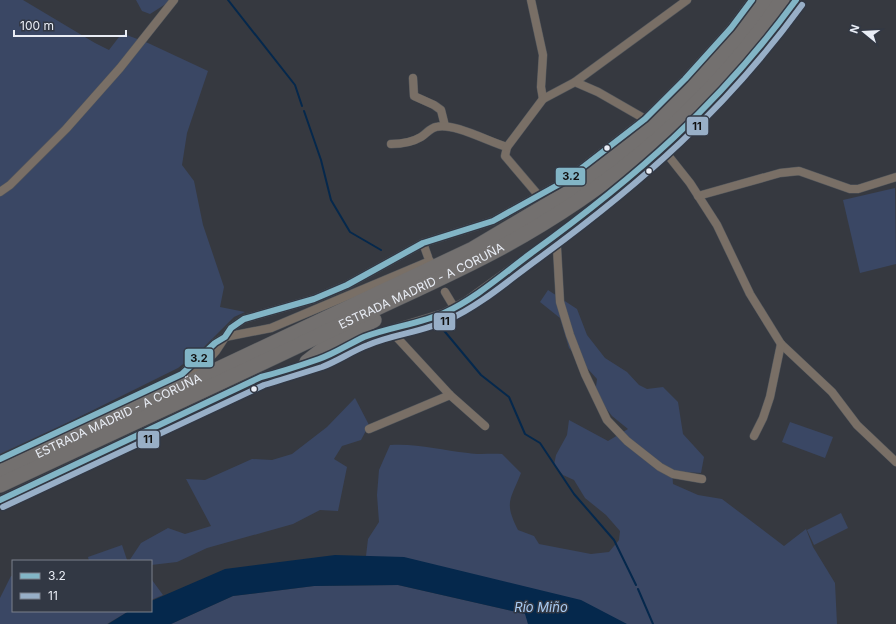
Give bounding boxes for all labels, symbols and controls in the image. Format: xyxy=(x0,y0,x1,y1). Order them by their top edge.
scale bar xyxy=(14,12,126,38)
north arrow xyxy=(844,12,884,52)
text: 100 m xyxy=(20,18,54,33)
text: N xyxy=(847,23,862,35)
line badge: 11 xyxy=(686,116,709,136)
text: 11 xyxy=(692,119,702,133)
unlabelled marker xyxy=(602,143,612,153)
unlabelled marker xyxy=(644,166,654,176)
line badge: 3.2 xyxy=(555,167,586,186)
text: 3.2 xyxy=(562,169,580,183)
street label: ESTRADA MADRID - A CORUÑA xyxy=(336,239,507,332)
line badge: 11 xyxy=(433,312,456,331)
text: 11 xyxy=(440,314,450,328)
line badge: 3.2 xyxy=(184,348,214,368)
text: 3.2 xyxy=(190,351,208,365)
street label: ESTRADA MADRID - A CORUÑA xyxy=(33,370,204,461)
unlabelled marker xyxy=(249,384,259,394)
line badge: 11 xyxy=(137,430,160,449)
text: 11 xyxy=(143,432,153,446)
legend xyxy=(12,560,152,612)
text: 3.2 xyxy=(48,568,66,583)
text: 11 xyxy=(48,588,58,603)
water label: Río Miño xyxy=(514,599,568,615)

